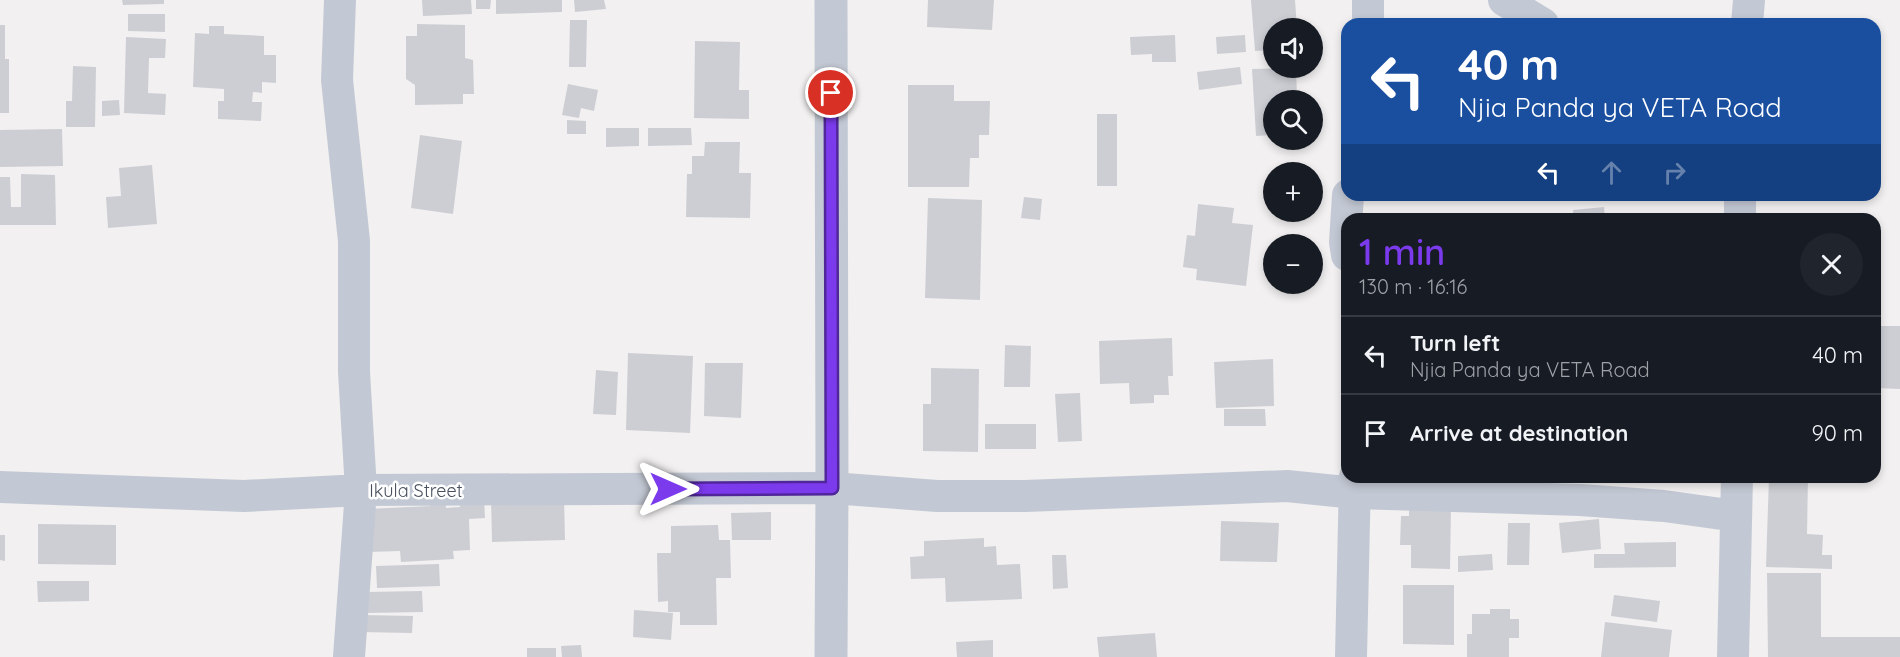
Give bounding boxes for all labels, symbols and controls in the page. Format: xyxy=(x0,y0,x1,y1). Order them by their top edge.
map controls xyxy=(1263,18,1323,294)
button: sound xyxy=(1263,18,1323,78)
text: 40 m xyxy=(1458,38,1559,91)
icon: left xyxy=(1359,42,1437,120)
pin xyxy=(805,67,856,118)
icon: arrive xyxy=(814,76,847,109)
button: search xyxy=(1263,90,1323,150)
text: Njia Panda ya VETA Road xyxy=(1458,90,1782,124)
icon: left xyxy=(1532,156,1565,189)
icon: ahead xyxy=(1595,156,1628,189)
icon: right xyxy=(1658,156,1691,189)
button: + xyxy=(1263,162,1323,222)
text: 1 min xyxy=(1359,229,1445,274)
button: close xyxy=(1800,233,1863,296)
button: − xyxy=(1263,234,1323,294)
text: 130 m · 16:16 xyxy=(1359,274,1467,299)
text: Turn left xyxy=(1410,329,1500,357)
icon: left xyxy=(1359,339,1392,372)
text: 40 m xyxy=(1812,341,1863,369)
text: Njia Panda ya VETA Road xyxy=(1410,357,1650,382)
icon: arrive xyxy=(1359,417,1392,450)
text: Arrive at destination xyxy=(1410,419,1628,447)
text: 90 m xyxy=(1812,419,1863,447)
position arrow xyxy=(636,457,700,521)
street label: Ikula Street xyxy=(369,479,463,502)

